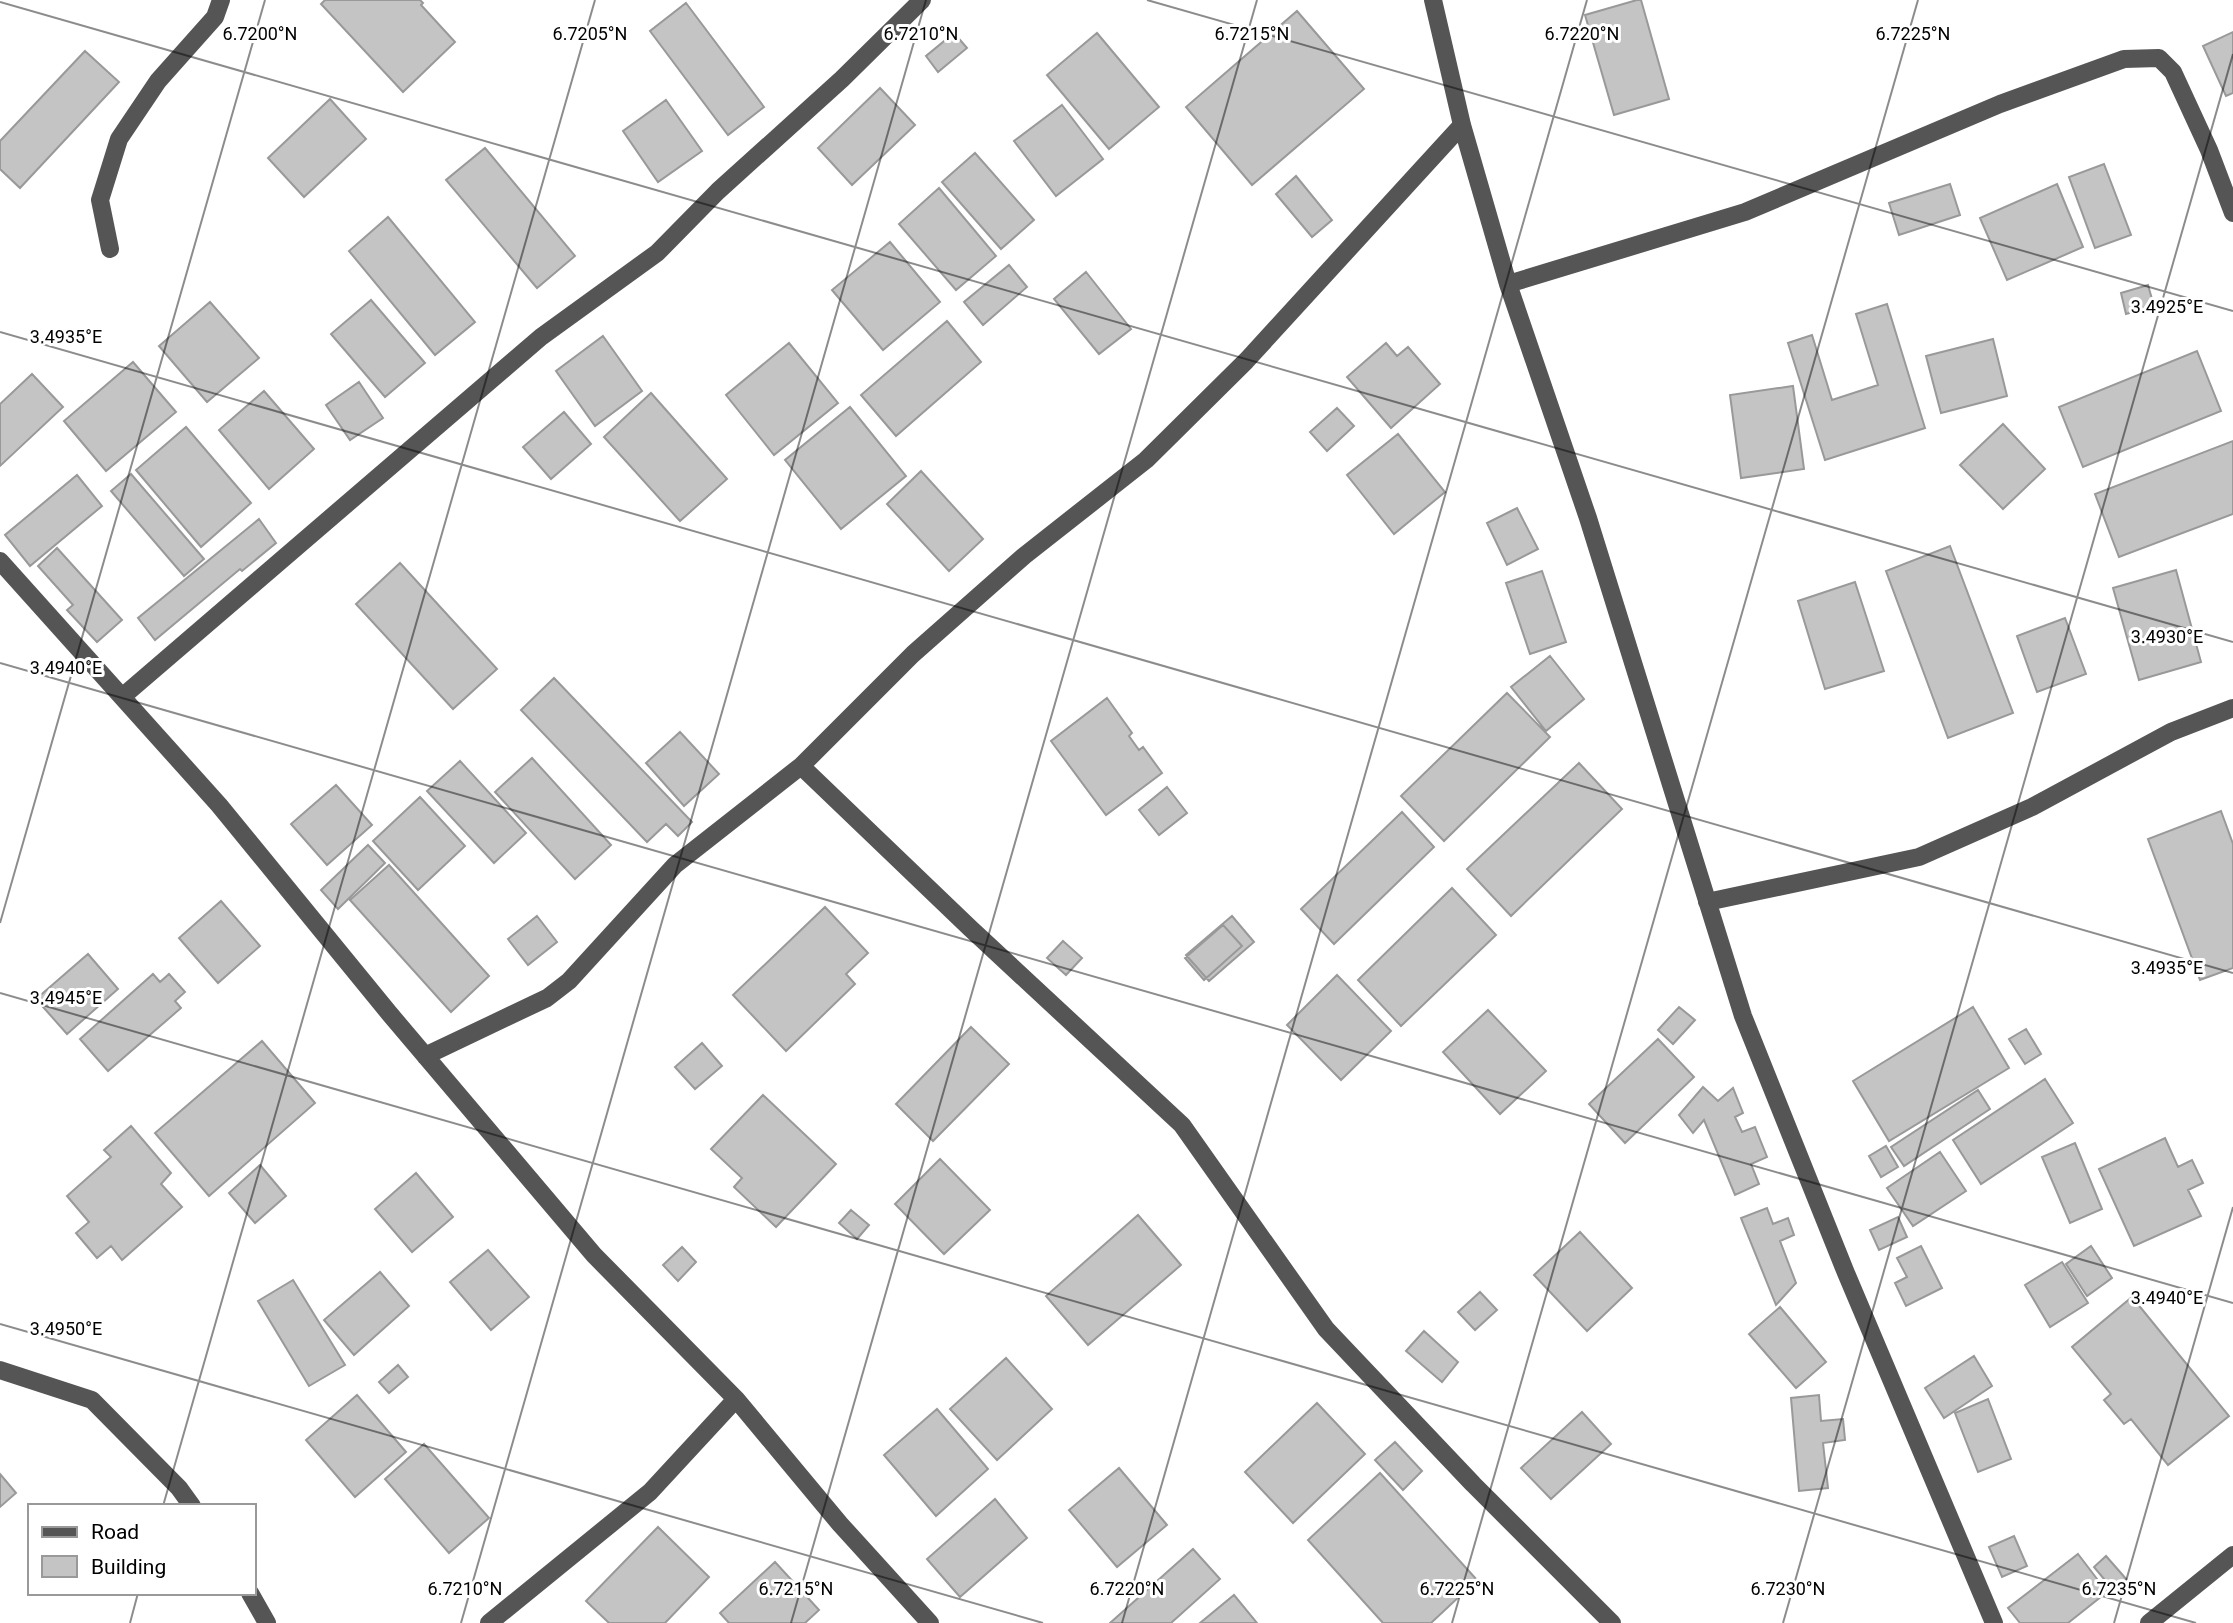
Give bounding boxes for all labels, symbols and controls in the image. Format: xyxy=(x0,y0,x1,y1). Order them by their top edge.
text: 6.7200°N xyxy=(223,23,297,44)
text: 6.7205°N xyxy=(553,23,627,44)
text: 6.7210°N xyxy=(884,23,958,44)
text: 6.7215°N xyxy=(1215,23,1289,44)
text: 6.7220°N xyxy=(1545,23,1619,44)
text: 6.7225°N xyxy=(1876,23,1950,44)
text: 3.4925°E xyxy=(2131,296,2203,317)
text: 3.4935°E xyxy=(30,326,102,347)
text: 3.4930°E xyxy=(2131,626,2203,647)
text: 3.4940°E xyxy=(30,657,102,678)
text: 3.4935°E xyxy=(2131,957,2203,978)
text: 3.4945°E xyxy=(30,987,102,1008)
text: 3.4940°E xyxy=(2131,1287,2203,1308)
text: 3.4950°E xyxy=(30,1318,102,1339)
legend xyxy=(28,1504,256,1595)
text: Road xyxy=(91,1520,139,1544)
text: Building xyxy=(91,1555,166,1579)
text: 6.7210°N xyxy=(428,1578,502,1599)
text: 6.7215°N xyxy=(759,1578,833,1599)
text: 6.7220°N xyxy=(1090,1578,1164,1599)
text: 6.7225°N xyxy=(1420,1578,1494,1599)
text: 6.7230°N xyxy=(1751,1578,1825,1599)
text: 6.7235°N xyxy=(2082,1578,2156,1599)

